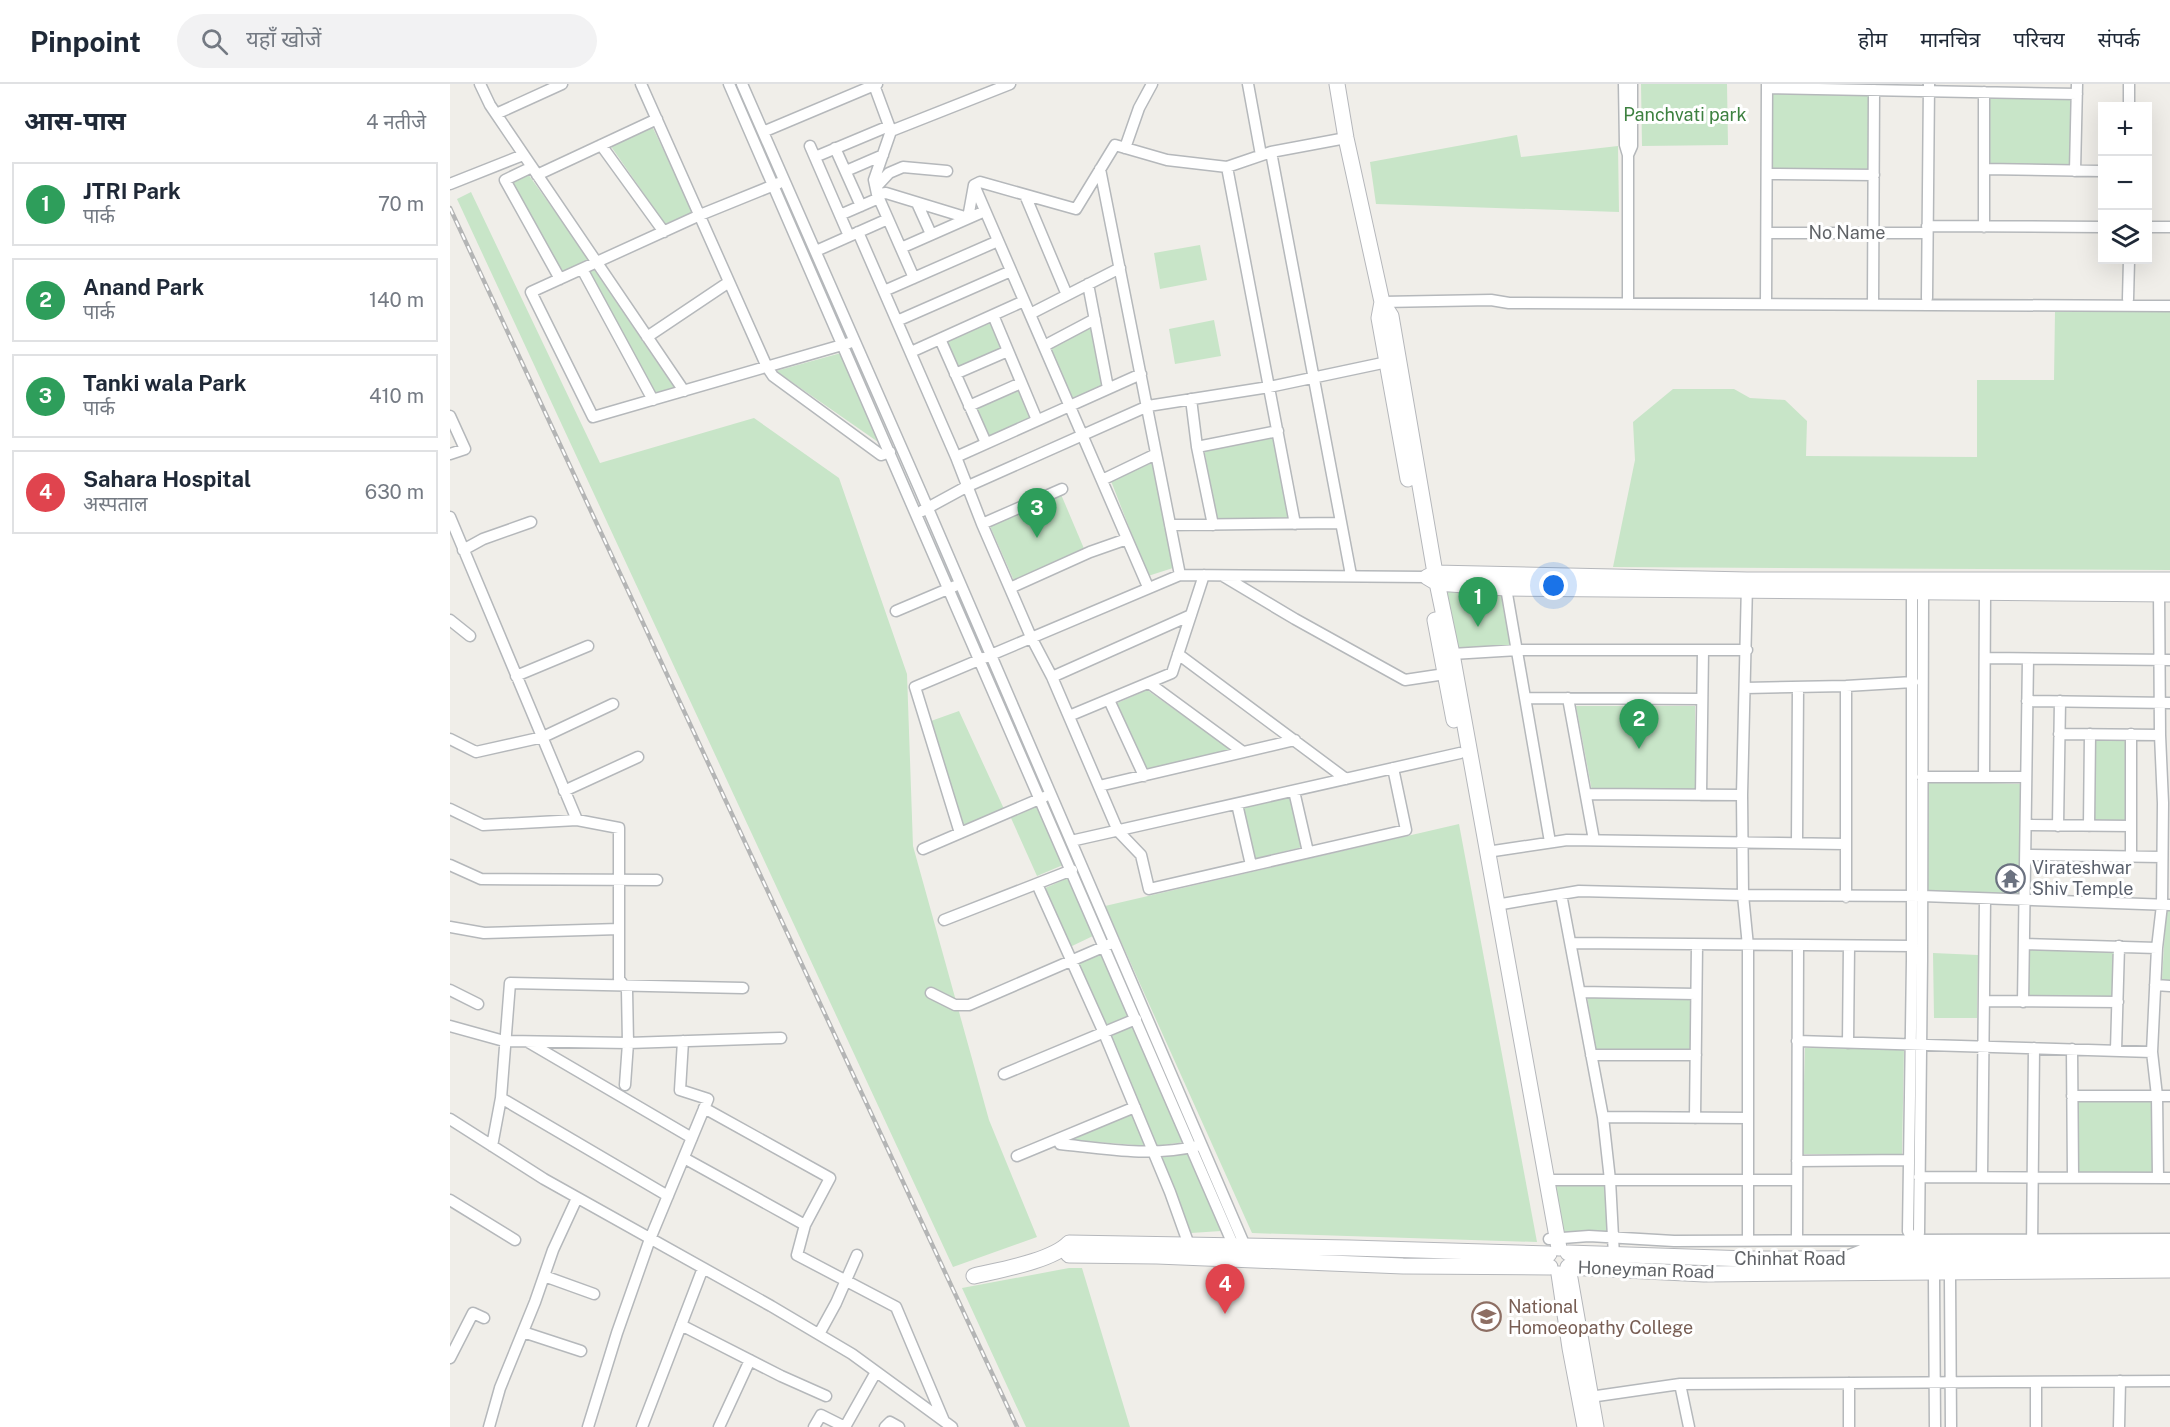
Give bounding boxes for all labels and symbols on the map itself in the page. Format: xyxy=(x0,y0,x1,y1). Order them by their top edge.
park label: Panchvati park xyxy=(1623,104,1747,125)
street label: No Name xyxy=(1808,222,1886,243)
pin: 3 xyxy=(1018,488,1056,538)
your location xyxy=(1539,571,1568,600)
pin: 1 xyxy=(1458,578,1498,627)
pin: 2 xyxy=(1620,700,1658,749)
place label: Virateshwar Shiv Temple xyxy=(2032,857,2133,899)
temple icon: Virateshwar Shiv Temple xyxy=(1995,862,2027,894)
street label: Chinhat Road xyxy=(1734,1248,1846,1269)
street label: Honeyman Road xyxy=(1577,1257,1715,1282)
pin: 4 xyxy=(1206,1264,1244,1314)
place label: National Homoeopathy College xyxy=(1508,1296,1693,1338)
school or university icon: National Homoeopathy College xyxy=(1471,1301,1503,1333)

